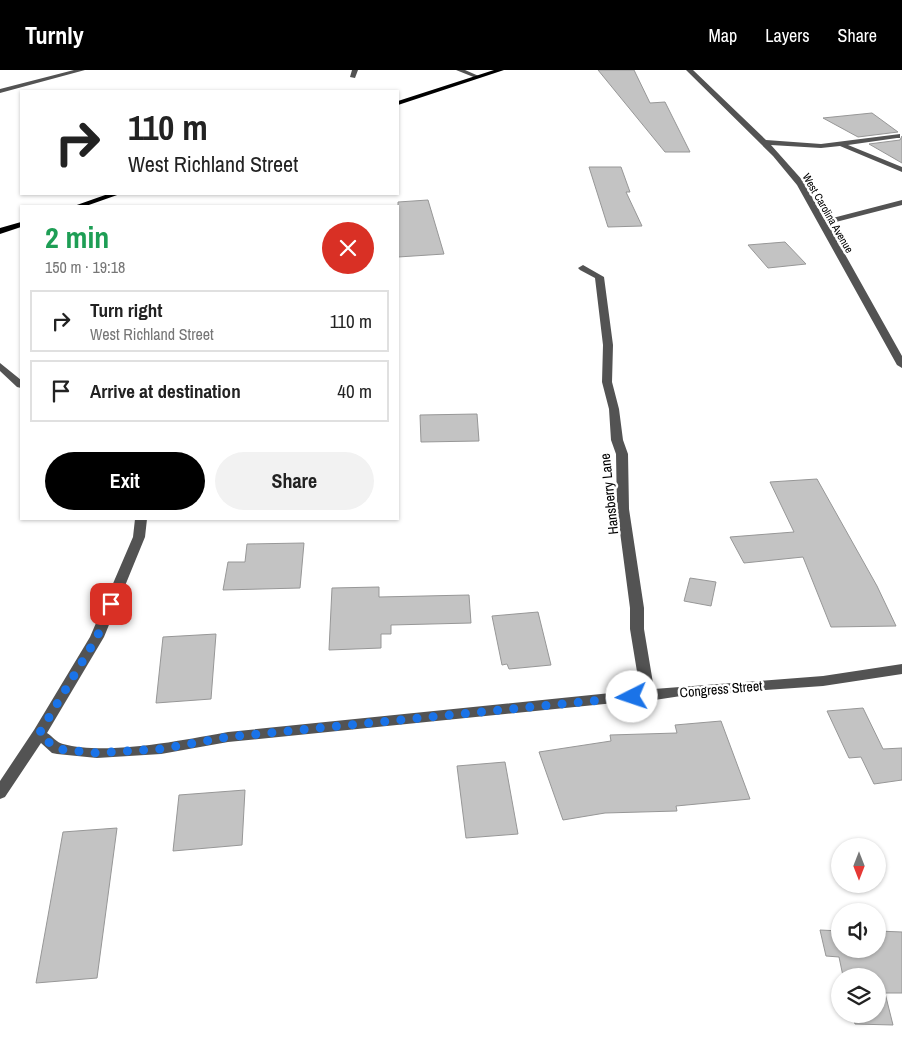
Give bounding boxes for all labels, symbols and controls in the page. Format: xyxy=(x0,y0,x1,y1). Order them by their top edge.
text: Turnly xyxy=(25,19,84,51)
text: Map xyxy=(709,23,737,48)
text: Layers xyxy=(765,23,810,48)
text: Share xyxy=(838,23,877,48)
text: 110 m xyxy=(128,104,208,151)
icon: right xyxy=(45,110,110,175)
text: West Richland Street xyxy=(128,149,298,179)
street label: West Carolina Avenue xyxy=(800,171,856,255)
text: 2 min xyxy=(45,217,109,257)
button: close xyxy=(322,222,374,274)
text: 150 m · 19:18 xyxy=(45,256,125,278)
text: Turn right xyxy=(90,297,162,323)
icon: right xyxy=(47,307,75,335)
text: 110 m xyxy=(330,308,372,334)
text: West Richland Street xyxy=(90,323,214,345)
icon: arrive xyxy=(47,377,75,405)
text: Arrive at destination xyxy=(90,378,241,404)
text: 40 m xyxy=(337,378,372,404)
button: Exit xyxy=(45,452,205,510)
button: Share xyxy=(215,452,374,510)
street label: Hansberry Lane xyxy=(596,452,622,536)
pin xyxy=(90,583,132,625)
icon: arrive xyxy=(97,590,125,618)
position arrow xyxy=(605,670,657,722)
street label: Congress Street xyxy=(679,676,763,702)
north arrow xyxy=(831,838,886,892)
map controls xyxy=(831,838,886,1023)
button: sound xyxy=(831,903,886,958)
button: layers xyxy=(831,968,886,1023)

